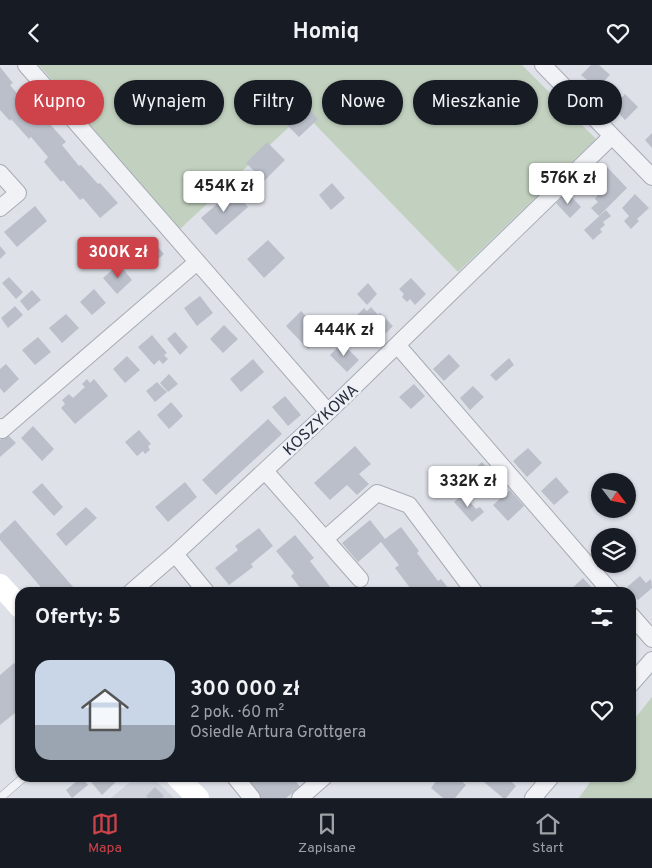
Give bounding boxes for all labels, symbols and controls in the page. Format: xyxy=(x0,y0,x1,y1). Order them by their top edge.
icon: back xyxy=(20,19,48,47)
text: Homiq xyxy=(293,19,359,46)
icon: heart xyxy=(604,19,632,47)
chip: Kupno xyxy=(15,80,104,125)
chip: Wynajem xyxy=(114,80,224,125)
chip: Filtry xyxy=(234,80,312,125)
chip: Nowe xyxy=(322,80,403,125)
chip: Mieszkanie xyxy=(413,80,538,125)
chip: Dom xyxy=(548,80,622,125)
pin: 576K zł xyxy=(522,163,614,205)
text: 576K zł xyxy=(540,169,596,189)
pin: 454K zł xyxy=(178,171,270,213)
text: 454K zł xyxy=(194,177,254,197)
pin: 300K zł xyxy=(72,237,164,279)
text: 300K zł xyxy=(88,243,148,263)
pin: 444K zł xyxy=(298,315,390,357)
text: 444K zł xyxy=(314,321,374,341)
street label: KOSZYKOWA xyxy=(279,380,363,461)
pin: 332K zł xyxy=(422,465,514,508)
text: 332K zł xyxy=(439,472,497,492)
north arrow xyxy=(591,473,636,517)
map controls xyxy=(591,473,636,573)
button: layers xyxy=(591,528,636,573)
icon: filters xyxy=(588,603,616,631)
text: Oferty: 5 xyxy=(35,604,121,631)
text: 300 000 zł xyxy=(190,676,300,703)
icon: home xyxy=(75,680,135,740)
icon: heart xyxy=(588,696,616,724)
text: 2 pok. · 60 m² xyxy=(190,703,284,723)
text: Osiedle Artura Grottgera xyxy=(190,723,366,743)
tab: Mapa xyxy=(88,810,122,857)
tab: Zapisane xyxy=(298,810,356,857)
tab: Start xyxy=(532,810,564,857)

